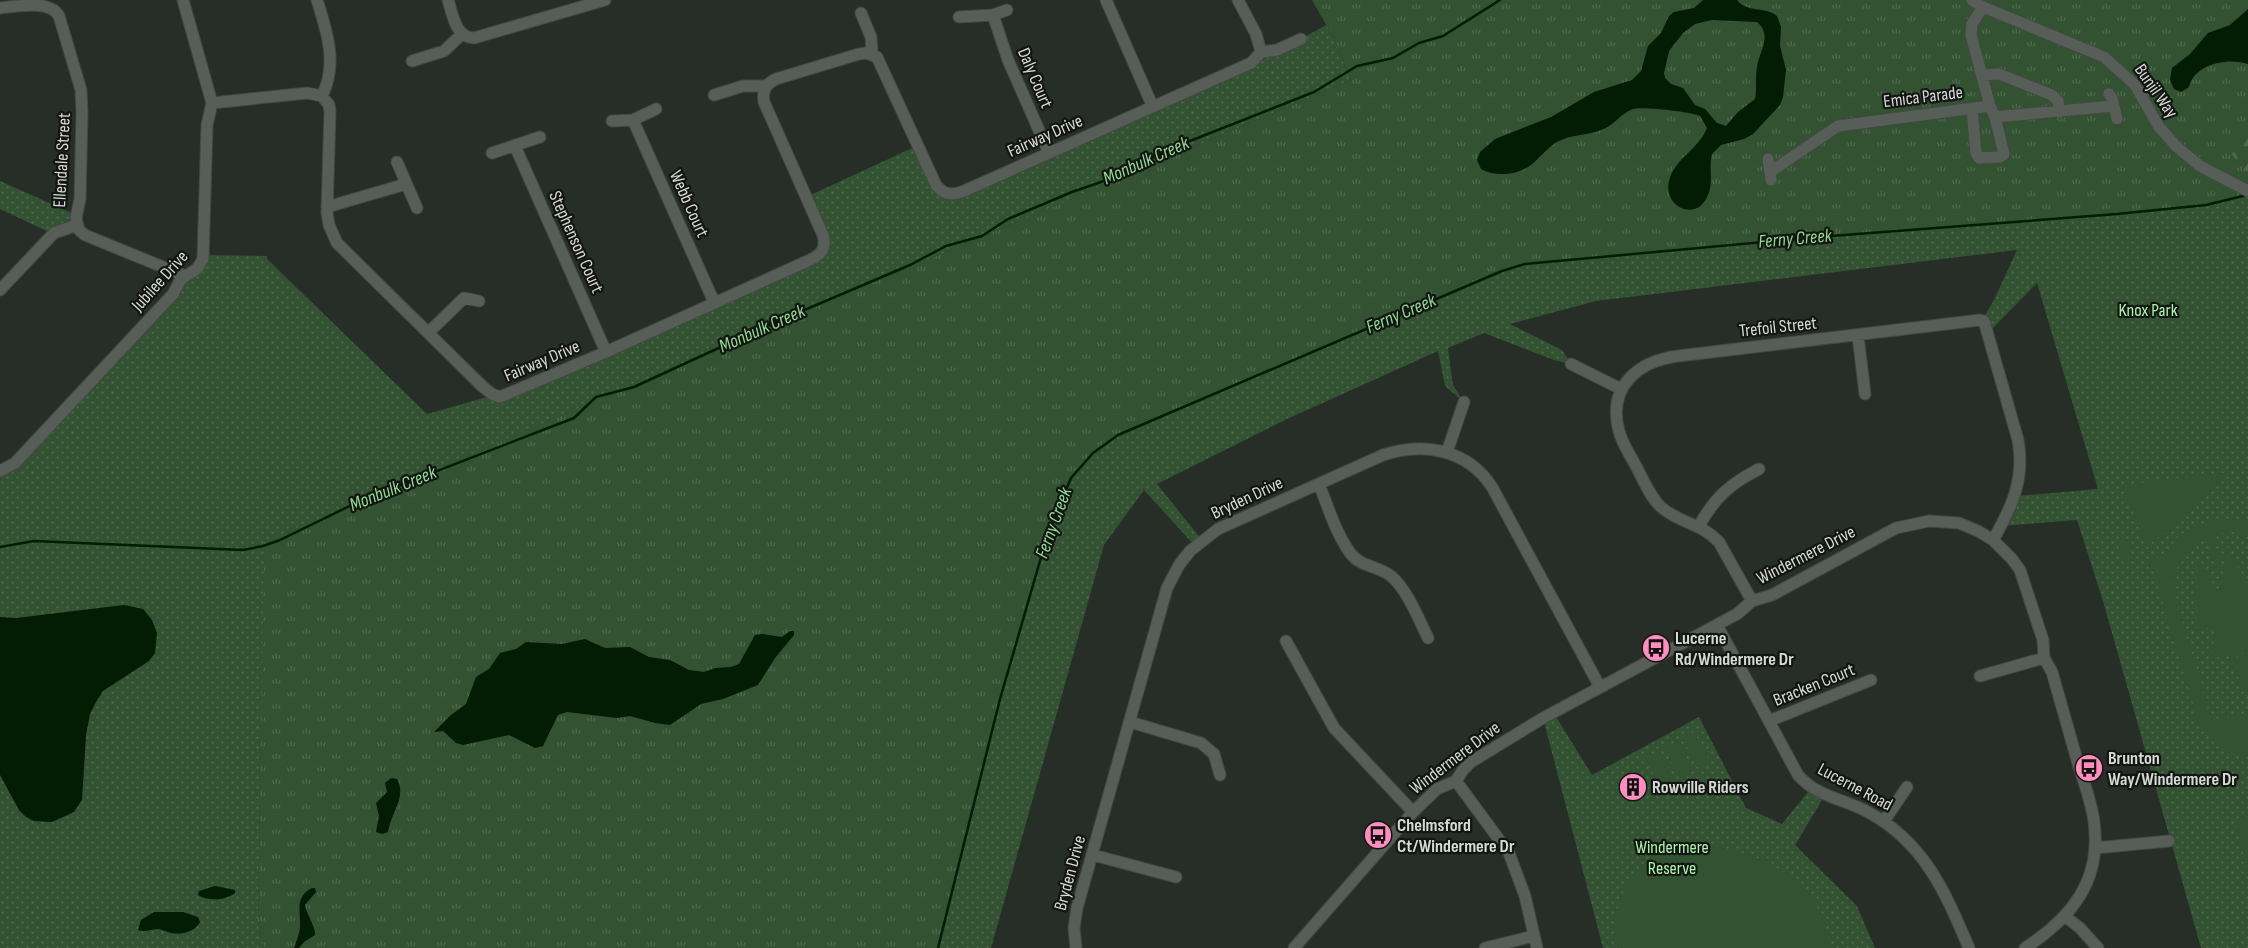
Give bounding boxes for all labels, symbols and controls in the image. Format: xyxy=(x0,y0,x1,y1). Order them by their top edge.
street label: Daly Court xyxy=(1013,45,1057,112)
street label: Bunjil Way xyxy=(2130,60,2182,122)
street label: Emica Parade xyxy=(1882,82,1964,112)
street label: Fairway Drive xyxy=(1004,110,1086,162)
street label: Ellendale Street xyxy=(49,112,75,208)
water label: Monbulk Creek xyxy=(1099,131,1193,190)
street label: Webb Court xyxy=(665,167,713,241)
street label: Stephenson Court xyxy=(544,188,608,297)
water label: Ferny Creek xyxy=(1757,224,1834,254)
street label: Jubilee Drive xyxy=(127,246,193,316)
water label: Ferny Creek xyxy=(1363,289,1440,339)
water label: Monbulk Creek xyxy=(715,299,809,358)
park label: Knox Park xyxy=(2118,300,2178,321)
street label: Trefoil Street xyxy=(1738,312,1818,342)
street label: Fairway Drive xyxy=(501,336,583,386)
water label: Monbulk Creek xyxy=(346,461,441,517)
street label: Bryden Drive xyxy=(1208,472,1286,524)
water label: Ferny Creek xyxy=(1031,484,1078,561)
street label: Windermere Drive xyxy=(1753,521,1859,589)
place label: Lucerne Rd/Windermere Dr xyxy=(1675,628,1794,670)
bus stop icon: Lucerne Rd/Windermere Dr xyxy=(1641,633,1671,663)
street label: Bracken Court xyxy=(1770,659,1858,711)
street label: Windermere Drive xyxy=(1406,717,1504,799)
place label: Brunton Way/Windermere Dr xyxy=(2108,748,2237,790)
bus stop icon: Brunton Way/Windermere Dr xyxy=(2074,753,2104,783)
street label: Lucerne Road xyxy=(1814,759,1896,815)
building icon: Rowville Riders xyxy=(1618,772,1648,802)
place label: Rowville Riders xyxy=(1652,777,1749,798)
place label: Chelmsford Ct/Windermere Dr xyxy=(1397,815,1515,857)
bus stop icon: Chelmsford Ct/Windermere Dr xyxy=(1363,820,1393,850)
street label: Bryden Drive xyxy=(1050,833,1090,913)
park label: Windermere Reserve xyxy=(1635,837,1709,879)

